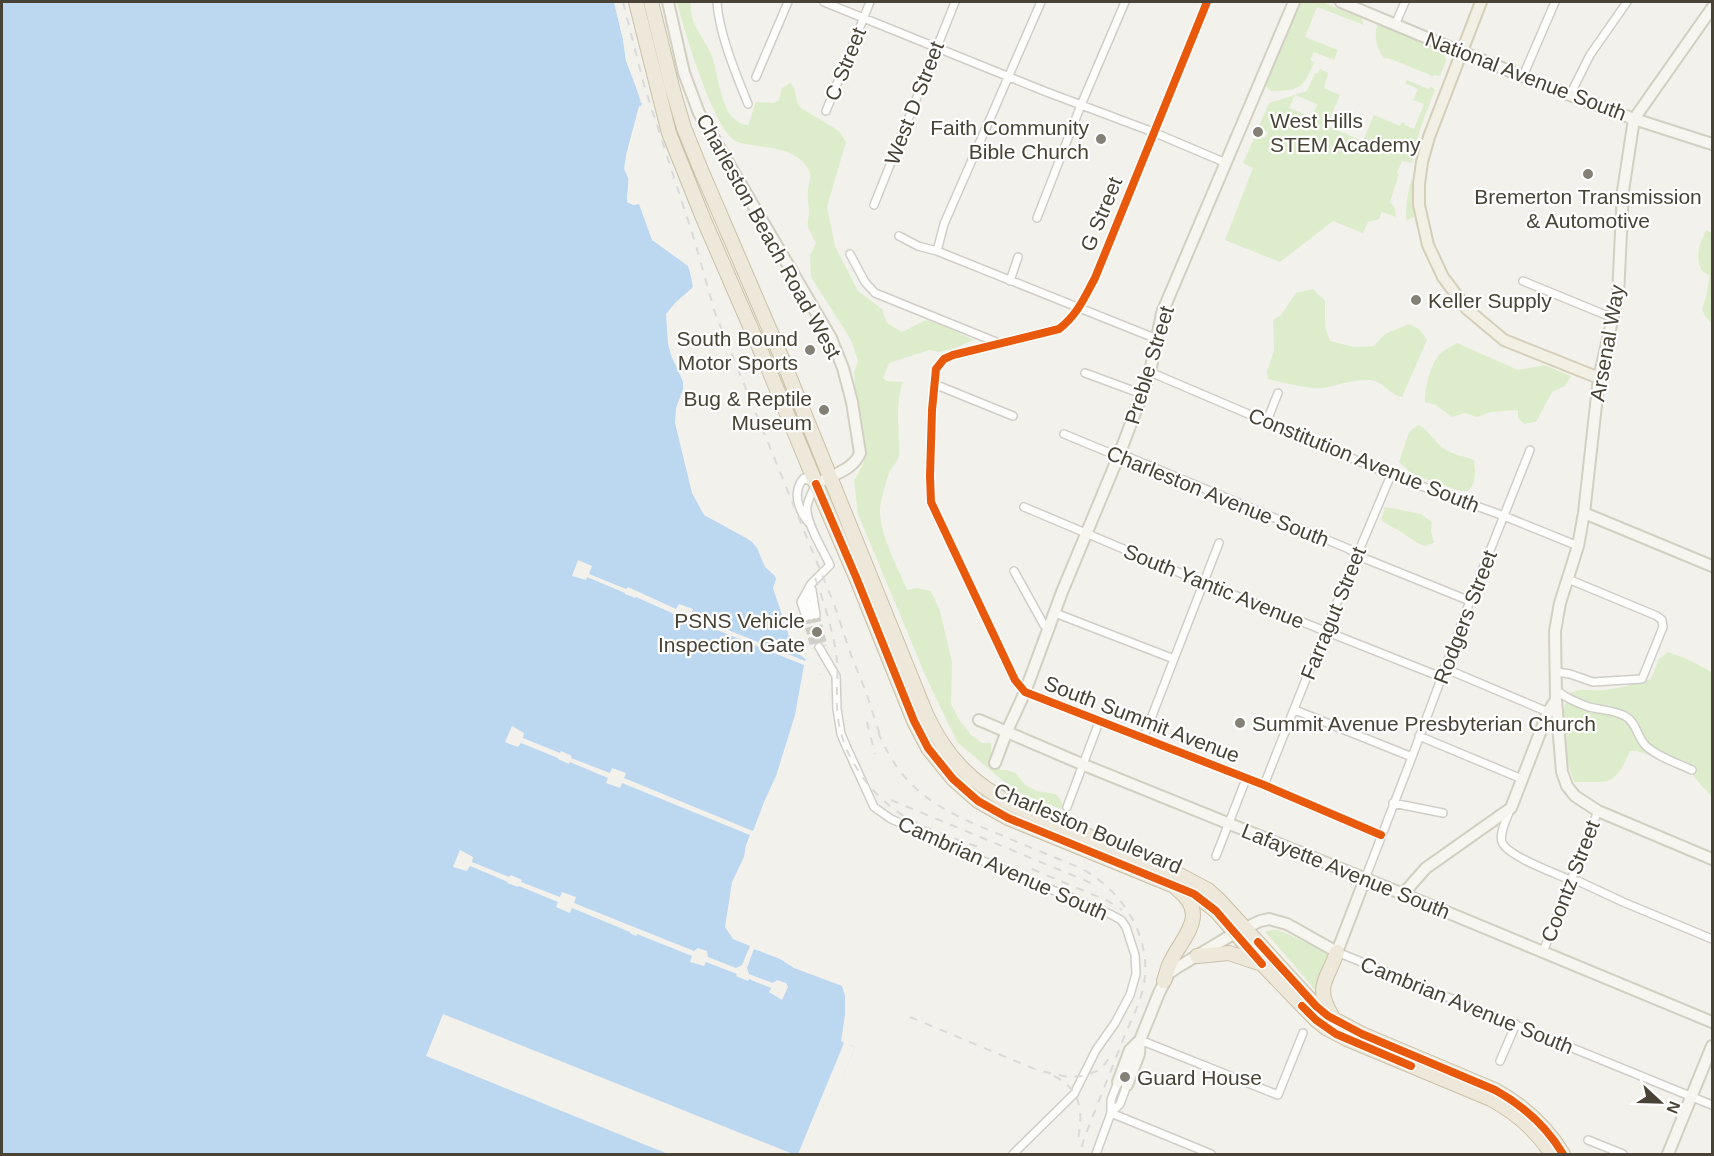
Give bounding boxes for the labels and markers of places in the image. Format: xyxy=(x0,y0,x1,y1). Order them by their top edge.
place label: West Hills STEM Academy xyxy=(1270,109,1421,156)
place label: Faith Community Bible Church xyxy=(930,116,1089,163)
marker: West Hills STEM Academy xyxy=(1251,125,1265,139)
marker: Faith Community Bible Church xyxy=(1094,132,1108,146)
marker: Bremerton Transmission & Automotive xyxy=(1581,167,1595,181)
place label: Bremerton Transmission & Automotive xyxy=(1474,185,1702,232)
place label: Keller Supply xyxy=(1428,289,1552,312)
marker: Keller Supply xyxy=(1409,293,1423,307)
place label: South Bound Motor Sports xyxy=(677,327,798,374)
marker: South Bound Motor Sports xyxy=(803,343,817,357)
place label: Bug & Reptile Museum xyxy=(684,387,812,434)
marker: Bug & Reptile Museum xyxy=(817,403,831,417)
place label: PSNS Vehicle Inspection Gate xyxy=(658,609,805,656)
marker: PSNS Vehicle Inspection Gate xyxy=(810,625,824,639)
place label: Summit Avenue Presbyterian Church xyxy=(1252,712,1596,735)
marker: Summit Avenue Presbyterian Church xyxy=(1233,716,1247,730)
place label: Guard House xyxy=(1137,1066,1262,1089)
marker: Guard House xyxy=(1118,1070,1132,1084)

